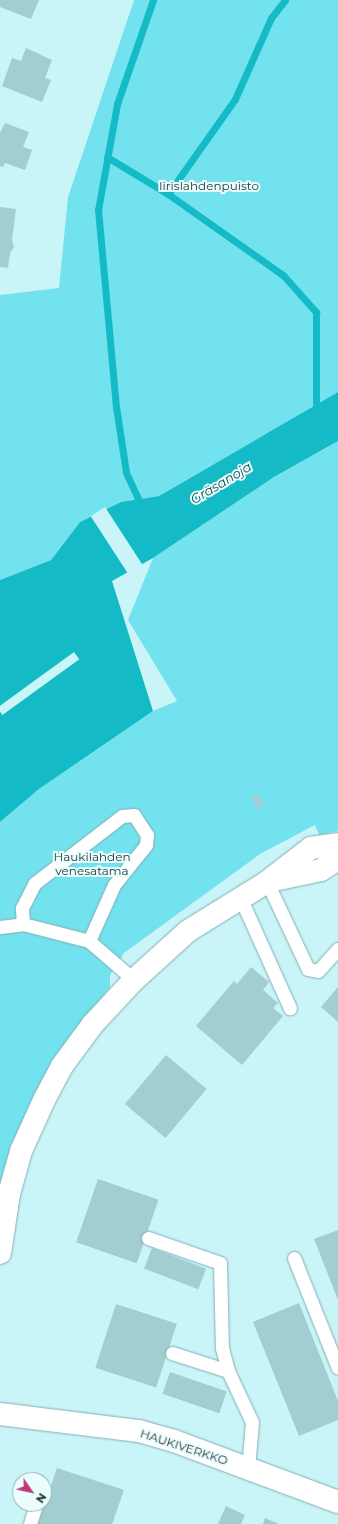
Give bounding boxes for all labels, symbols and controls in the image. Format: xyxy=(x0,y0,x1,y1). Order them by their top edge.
park label: Iirislahdenpuisto xyxy=(159,179,259,193)
water label: Gräsanoja xyxy=(188,459,254,507)
park label: Haukilahden venesatama xyxy=(53,850,131,878)
street label: HAUKIVERKKO xyxy=(138,1426,230,1468)
north arrow xyxy=(12,1472,52,1512)
text: N xyxy=(33,1491,49,1506)

